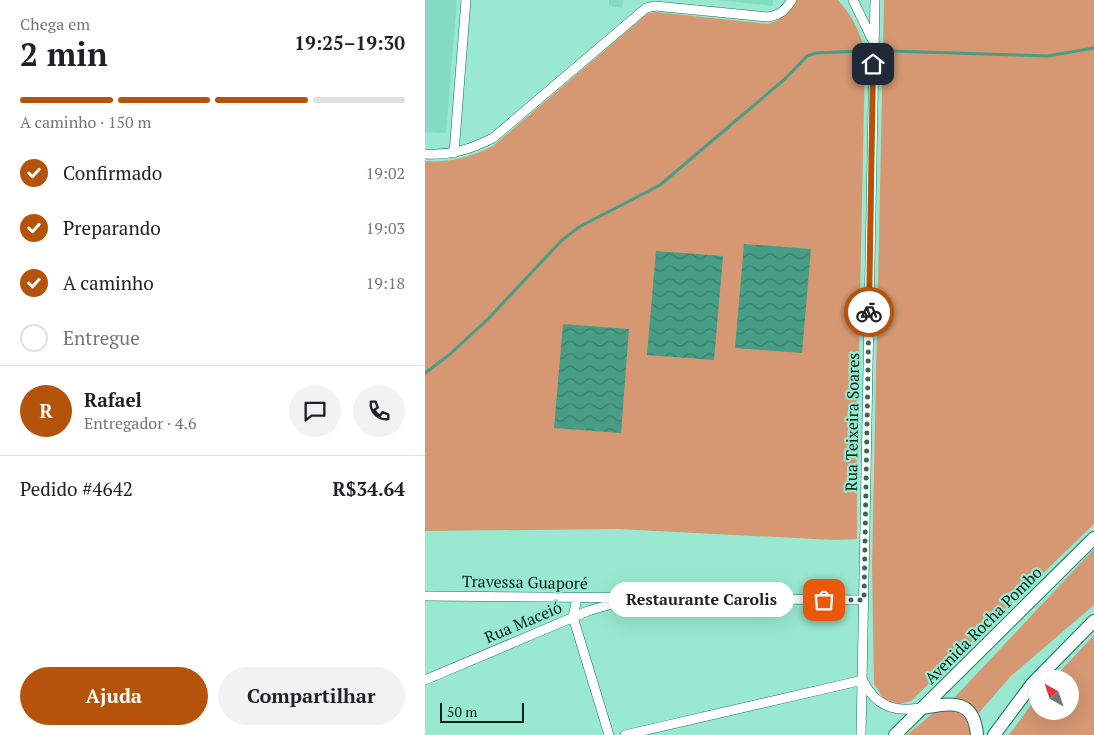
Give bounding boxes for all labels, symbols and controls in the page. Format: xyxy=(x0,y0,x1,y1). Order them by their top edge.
text: Chega em xyxy=(20,13,90,35)
text: 19:25–19:30 xyxy=(294,30,405,55)
text: 2 min xyxy=(20,33,108,75)
pin xyxy=(852,43,894,85)
icon: home xyxy=(859,50,887,78)
text: A caminho · 150 m xyxy=(20,111,151,133)
icon: check xyxy=(20,159,48,187)
text: Confirmado xyxy=(63,160,162,185)
text: 19:02 xyxy=(366,162,405,184)
icon: check xyxy=(20,214,48,242)
text: Preparando xyxy=(63,215,161,240)
text: 19:03 xyxy=(366,217,405,239)
icon: check xyxy=(20,269,48,297)
text: A caminho xyxy=(63,270,154,295)
text: 19:18 xyxy=(366,272,405,294)
courier xyxy=(844,287,894,337)
icon: bike xyxy=(855,298,883,326)
text: Entregue xyxy=(63,325,140,350)
street label: Rua Teixeira Soares xyxy=(840,352,864,492)
button: chat xyxy=(289,385,341,437)
button: phone xyxy=(353,385,405,437)
text: Rafael xyxy=(84,387,142,412)
text: R xyxy=(39,398,53,423)
text: Entregador · 4.6 xyxy=(84,412,196,434)
text: Pedido #4642 xyxy=(20,476,133,501)
text: R$34.64 xyxy=(332,476,405,501)
street label: Avenida Rocha Pombo xyxy=(919,561,1047,689)
street label: Travessa Guaporé xyxy=(462,570,588,594)
pin xyxy=(803,579,845,621)
callout: Restaurante Carolis xyxy=(609,582,794,618)
icon: bag xyxy=(810,586,838,614)
text: Restaurante Carolis xyxy=(626,588,777,610)
street label: Rua Maceió xyxy=(481,596,565,648)
button: Ajuda xyxy=(20,667,208,725)
button: Compartilhar xyxy=(218,667,405,725)
north arrow xyxy=(1029,670,1079,720)
map controls xyxy=(1029,670,1079,720)
scale bar xyxy=(440,700,524,723)
text: 50 m xyxy=(447,702,477,721)

